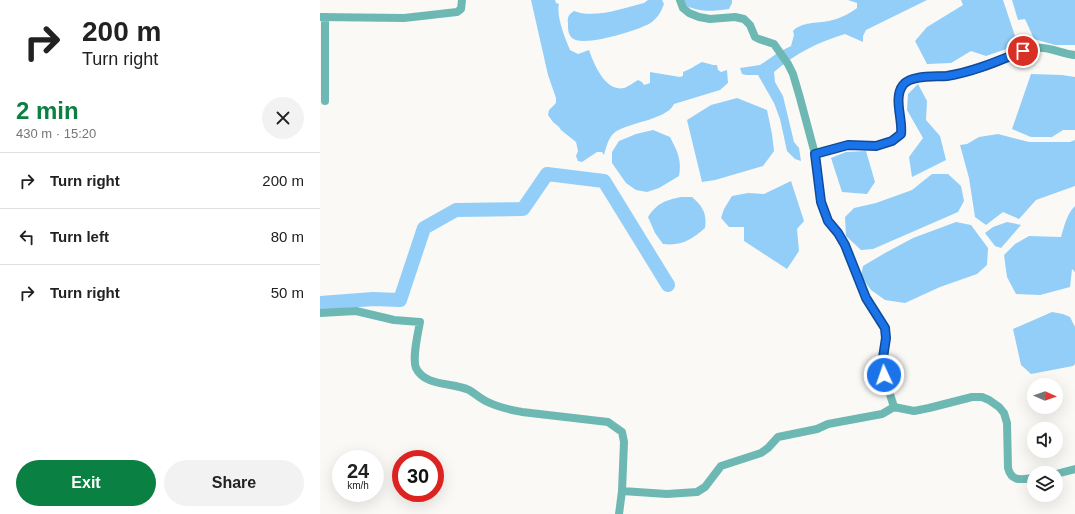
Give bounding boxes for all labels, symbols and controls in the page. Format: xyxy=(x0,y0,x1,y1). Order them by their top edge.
icon: right xyxy=(16,16,68,68)
text: 200 m xyxy=(82,16,161,47)
pin xyxy=(1006,34,1040,68)
icon: arrive xyxy=(1012,40,1034,62)
text: Turn right xyxy=(82,49,158,69)
text: 2 min xyxy=(16,97,79,124)
button: close xyxy=(262,97,304,139)
text: 430 m · 15:20 xyxy=(16,126,96,141)
icon: right xyxy=(16,170,38,192)
text: Turn right xyxy=(50,172,120,189)
text: 200 m xyxy=(262,172,304,189)
icon: left xyxy=(16,226,38,248)
text: Turn left xyxy=(50,228,109,245)
text: 80 m xyxy=(271,228,304,245)
icon: right xyxy=(16,282,38,304)
text: Turn right xyxy=(50,284,120,301)
text: 50 m xyxy=(271,284,304,301)
position arrow xyxy=(863,354,905,396)
north arrow xyxy=(1027,378,1063,414)
map controls xyxy=(1027,378,1063,502)
button: sound xyxy=(1027,422,1063,458)
speed limit sign: 30 xyxy=(392,450,444,502)
button: Exit xyxy=(16,460,156,506)
button: Share xyxy=(164,460,304,506)
text: 24 xyxy=(347,460,369,482)
button: layers xyxy=(1027,466,1063,502)
text: km/h xyxy=(347,480,369,491)

